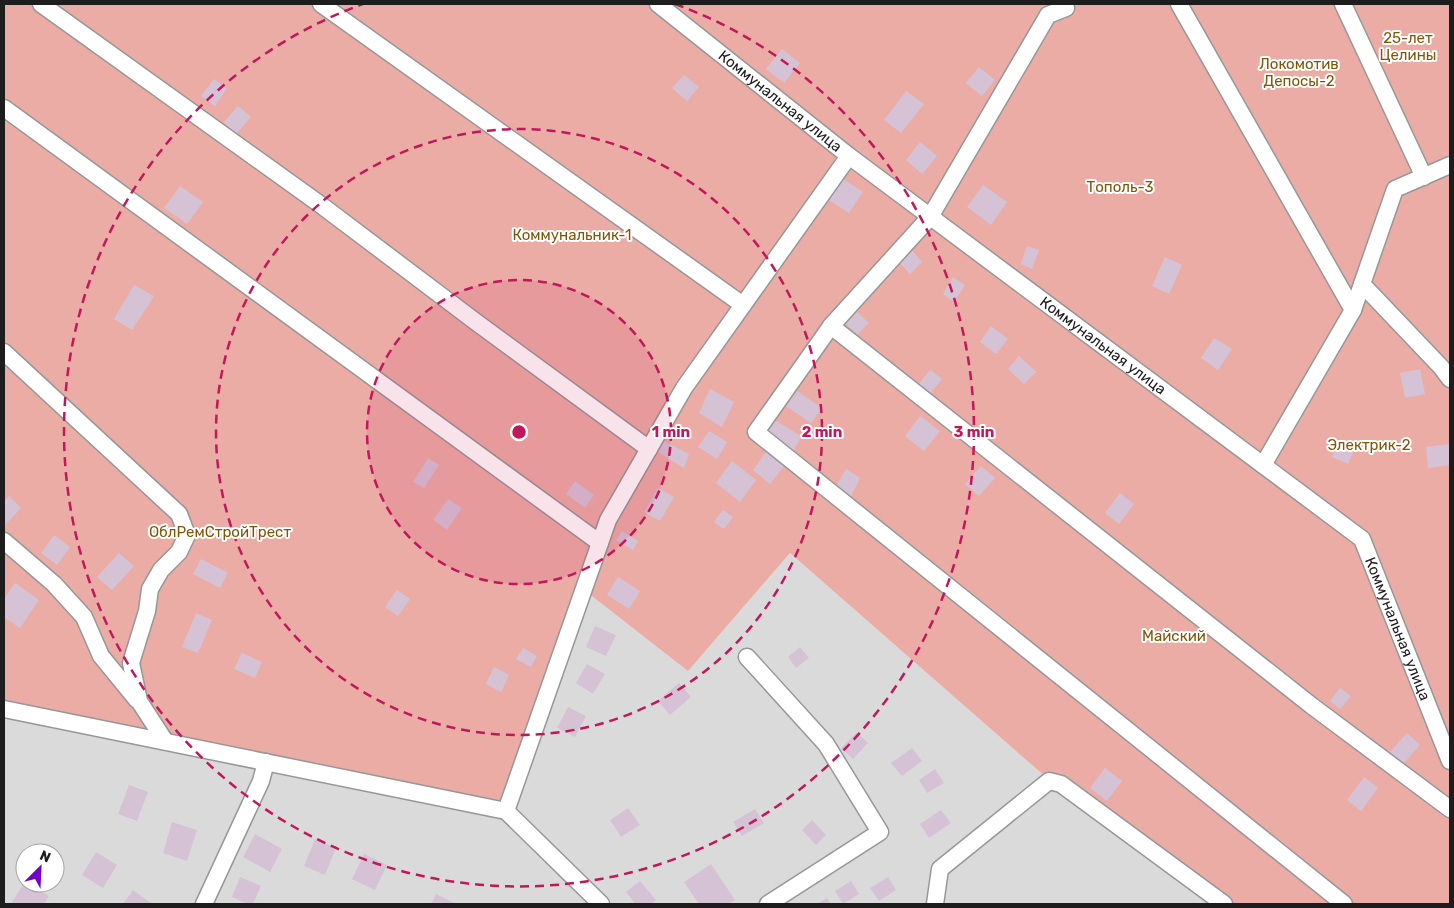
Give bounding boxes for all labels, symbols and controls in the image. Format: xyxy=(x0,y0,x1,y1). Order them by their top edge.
park label: 25-лет Целины xyxy=(1380,29,1436,64)
street label: Коммунальная улица xyxy=(715,47,845,156)
park label: Локомотив Депосы-2 xyxy=(1259,55,1339,90)
park label: Тополь-3 xyxy=(1087,178,1153,196)
park label: Коммунальник-1 xyxy=(513,226,631,244)
street label: Коммунальная улица xyxy=(1036,293,1169,398)
centre of rings xyxy=(510,423,528,441)
text: 1 min xyxy=(652,423,690,441)
text: 2 min xyxy=(802,423,842,441)
text: 3 min xyxy=(954,423,994,441)
park label: Электрик-2 xyxy=(1327,436,1411,454)
park label: ОблРемСтройТрест xyxy=(149,523,291,541)
street label: Коммунальная улица xyxy=(1361,555,1434,703)
park label: Майский xyxy=(1142,627,1206,645)
north arrow xyxy=(15,843,65,893)
text: N xyxy=(37,847,53,866)

